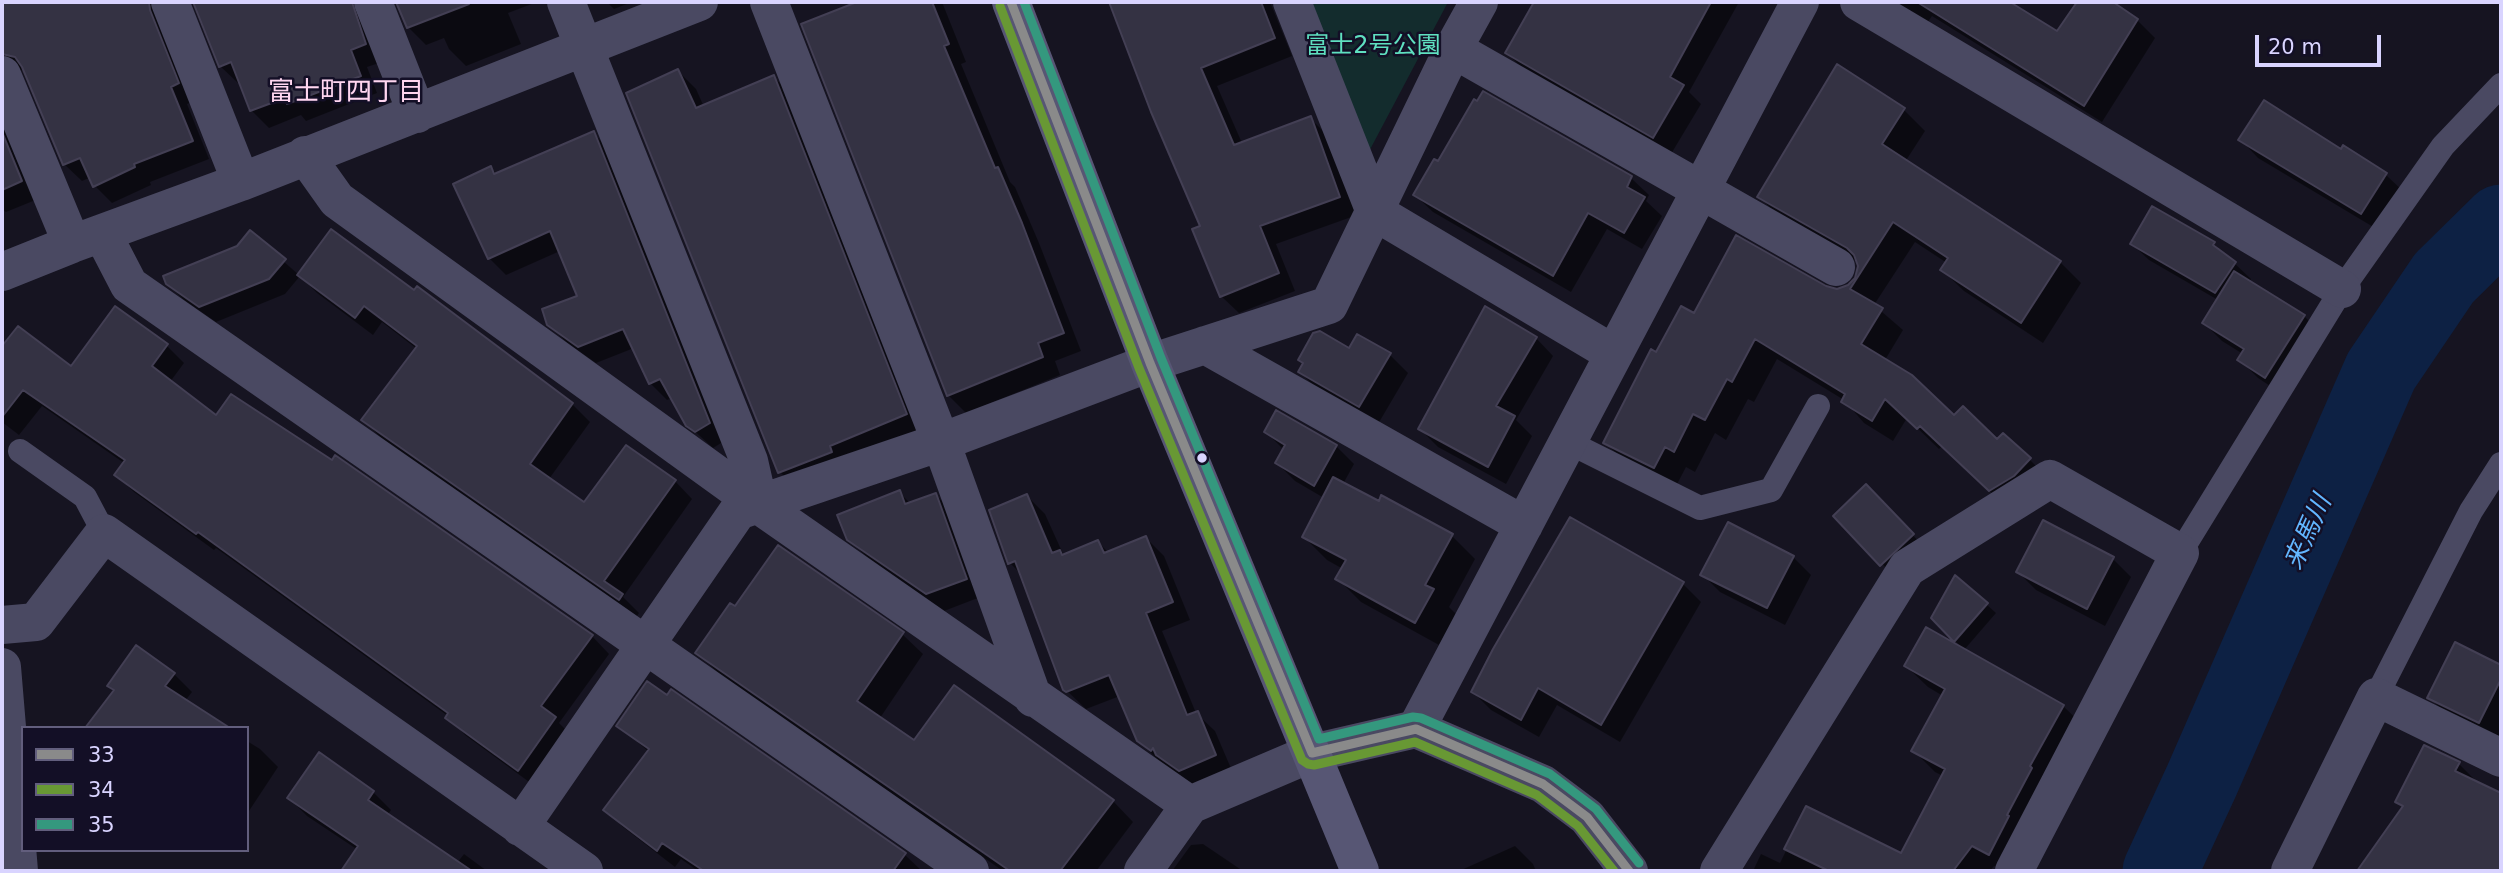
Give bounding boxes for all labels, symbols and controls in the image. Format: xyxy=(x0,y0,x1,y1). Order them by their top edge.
scale bar xyxy=(2258,21,2384,65)
park label: 富士2号公園 xyxy=(1305,33,1441,61)
text: 20 m xyxy=(2268,35,2322,59)
district label: 富士町四丁目 xyxy=(268,77,424,109)
unlabelled marker xyxy=(1195,451,1209,465)
water label: 来馬川 xyxy=(2279,491,2339,575)
legend xyxy=(21,726,248,852)
text: 33 xyxy=(88,743,115,767)
text: 34 xyxy=(88,778,115,802)
text: 35 xyxy=(88,813,115,837)

